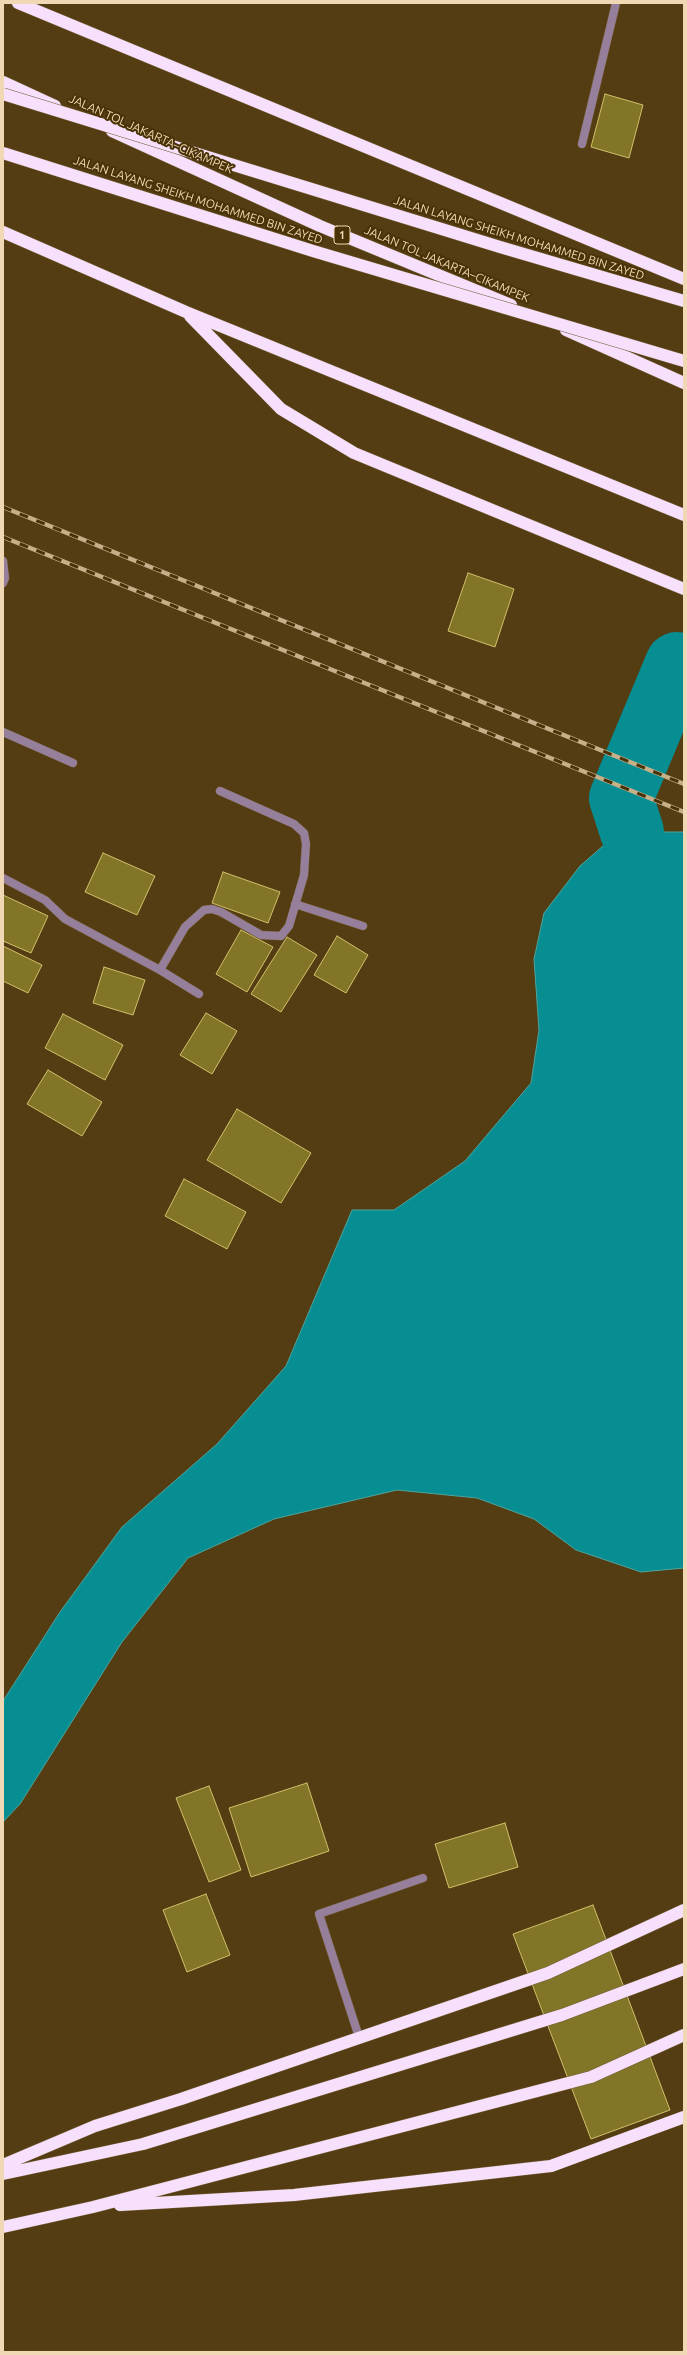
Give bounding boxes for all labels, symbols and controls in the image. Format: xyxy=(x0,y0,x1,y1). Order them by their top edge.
street label: JALAN TOL JAKARTA–CIKAMPEK xyxy=(67,91,235,177)
street label: JALAN LAYANG SHEIKH MOHAMMED BIN ZAYED xyxy=(71,153,325,247)
street label: JALAN LAYANG SHEIKH MOHAMMED BIN ZAYED xyxy=(392,193,646,283)
street label: JALAN TOL JAKARTA–CIKAMPEK xyxy=(362,223,532,305)
road number: 1 xyxy=(334,226,350,244)

